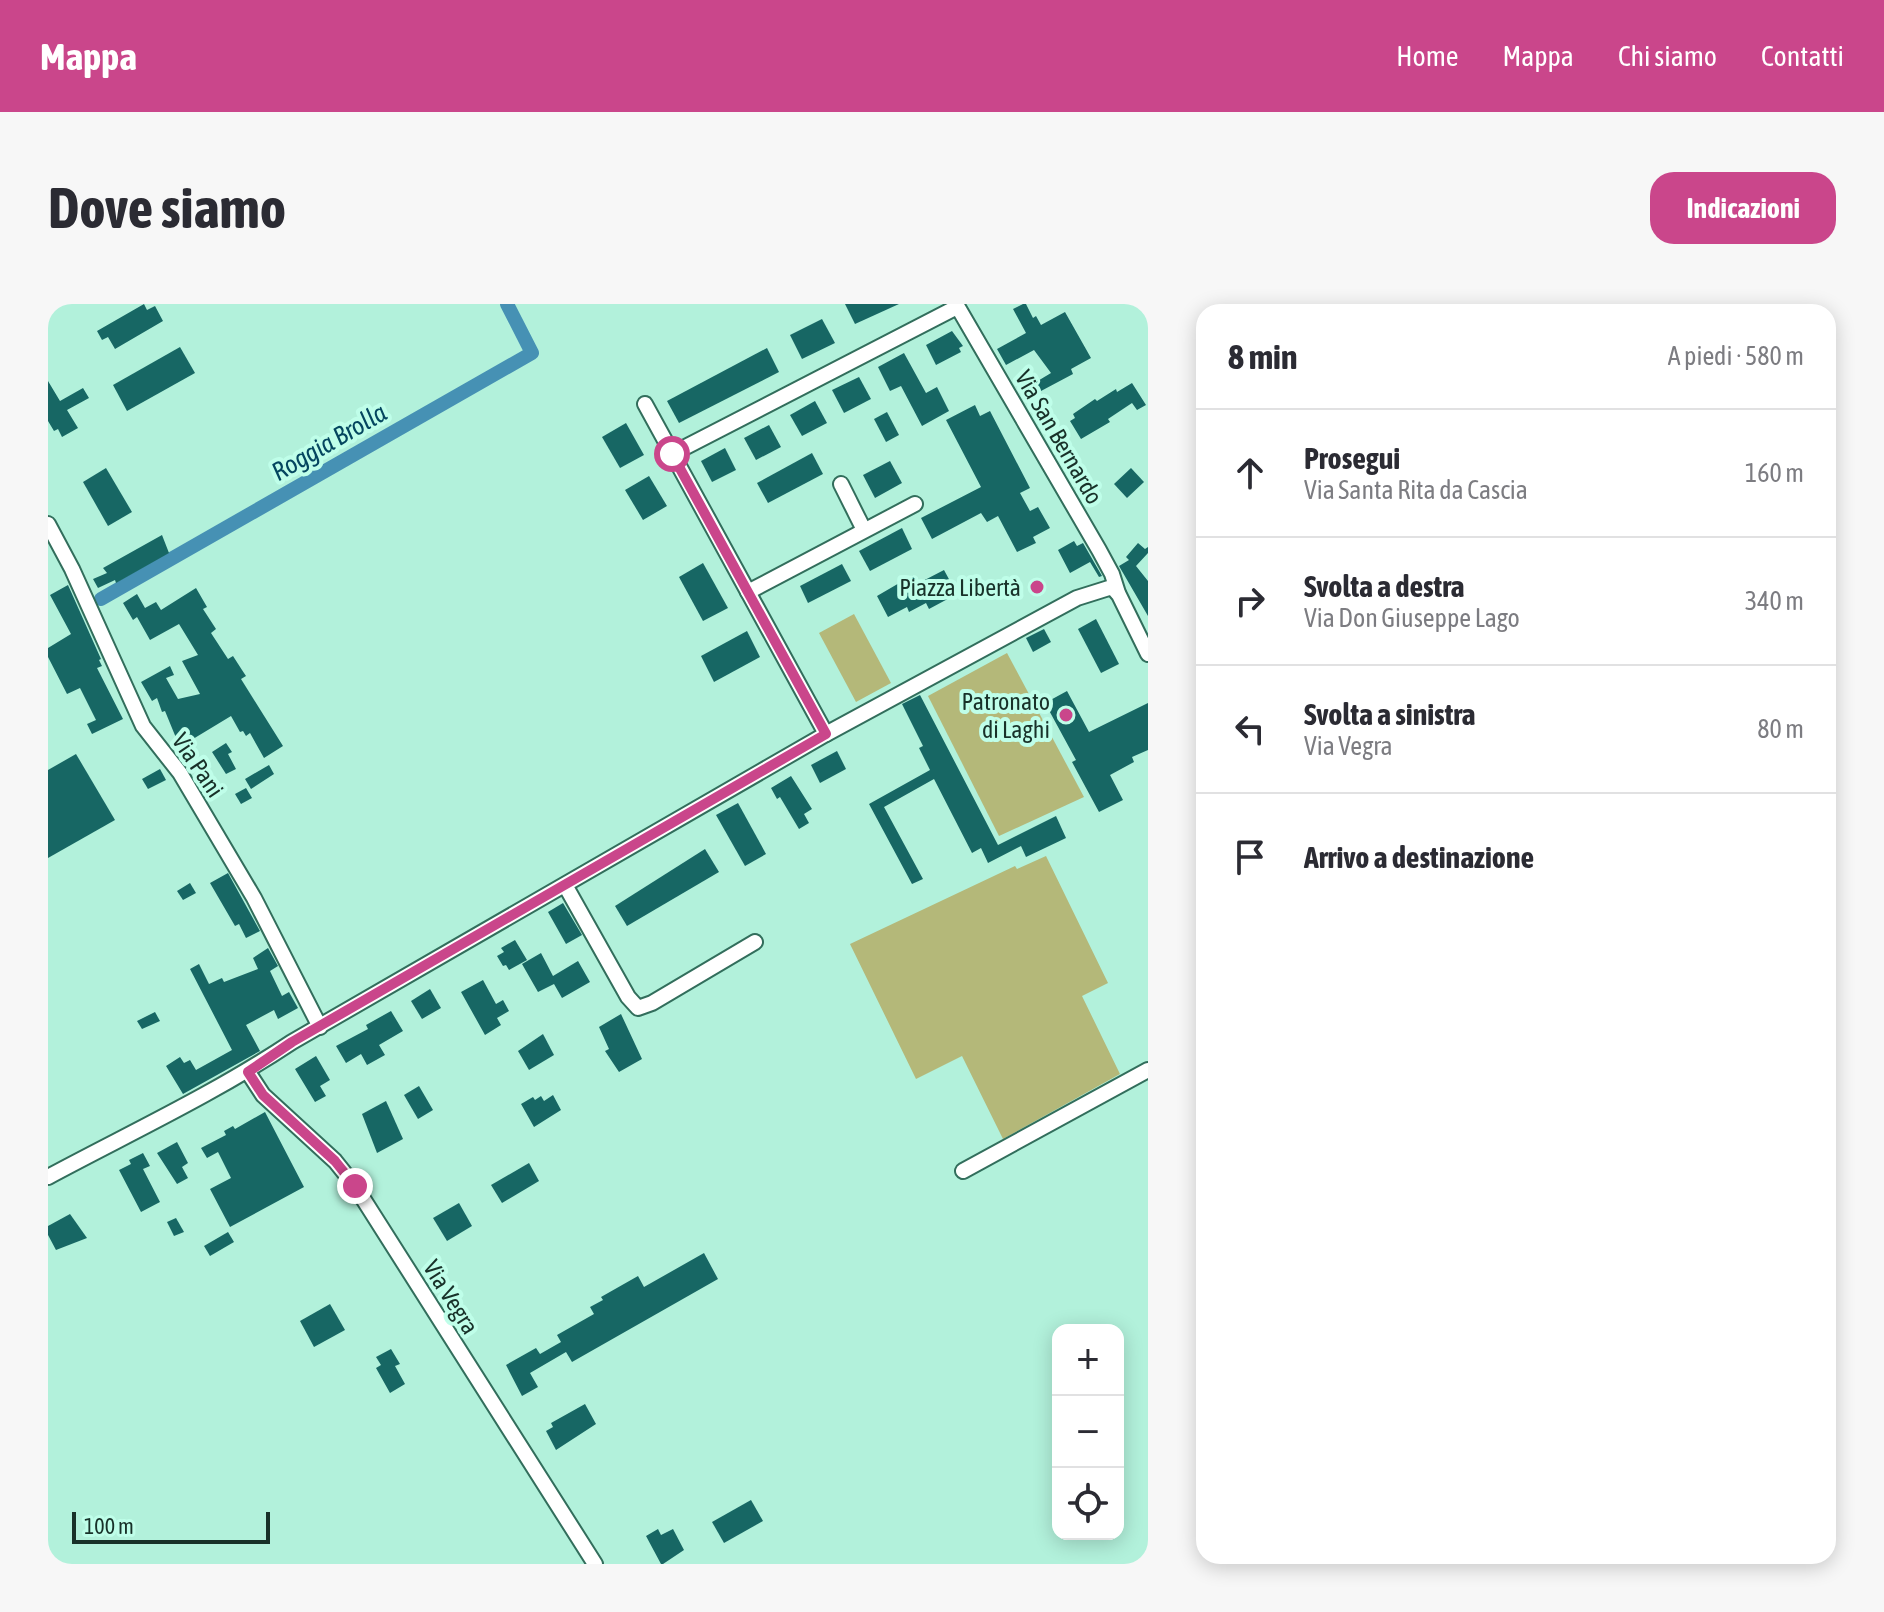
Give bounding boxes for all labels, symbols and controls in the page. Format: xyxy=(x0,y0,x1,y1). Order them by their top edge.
text: Mappa xyxy=(40,35,137,78)
text: Home xyxy=(1396,40,1459,72)
text: Mappa xyxy=(1503,40,1574,72)
text: Chi siamo xyxy=(1618,40,1717,72)
text: Contatti xyxy=(1761,40,1844,72)
button: Indicazioni xyxy=(1650,172,1836,244)
text: Dove siamo xyxy=(48,176,286,240)
text: 8 min xyxy=(1228,337,1297,376)
text: A piedi · 580 m xyxy=(1668,341,1804,371)
street label: Via San Bernardo xyxy=(1010,365,1108,509)
water label: Roggia Brolla xyxy=(266,397,392,487)
route start xyxy=(654,436,690,472)
text: Prosegui xyxy=(1304,441,1400,475)
icon: ahead xyxy=(1228,451,1272,495)
text: 160 m xyxy=(1745,458,1804,488)
text: Via Santa Rita da Cascia xyxy=(1304,475,1528,505)
text: Svolta a destra xyxy=(1304,569,1464,603)
place label: Piazza Libertà xyxy=(899,574,1021,601)
marker: Piazza Libertà xyxy=(1028,578,1046,596)
icon: right xyxy=(1228,579,1272,623)
text: 340 m xyxy=(1745,586,1804,616)
text: Via Don Giuseppe Lago xyxy=(1304,603,1520,633)
place label: Patronato di Laghi xyxy=(962,688,1050,743)
text: Svolta a sinistra xyxy=(1304,697,1476,731)
marker: Patronato di Laghi xyxy=(1057,706,1075,724)
icon: left xyxy=(1228,707,1272,751)
text: 80 m xyxy=(1757,714,1804,744)
street label: Via Pani xyxy=(167,728,229,802)
text: Via Vegra xyxy=(1304,731,1393,761)
icon: arrive xyxy=(1228,835,1272,879)
text: Arrivo a destinazione xyxy=(1304,840,1534,874)
route end xyxy=(337,1168,373,1204)
street label: Via Vegra xyxy=(418,1255,484,1339)
map controls xyxy=(1052,1324,1124,1540)
button: + xyxy=(1052,1324,1124,1396)
button: − xyxy=(1052,1396,1124,1468)
button: locate xyxy=(1052,1468,1124,1540)
scale bar xyxy=(72,1508,270,1544)
text: 100 m xyxy=(84,1513,134,1539)

